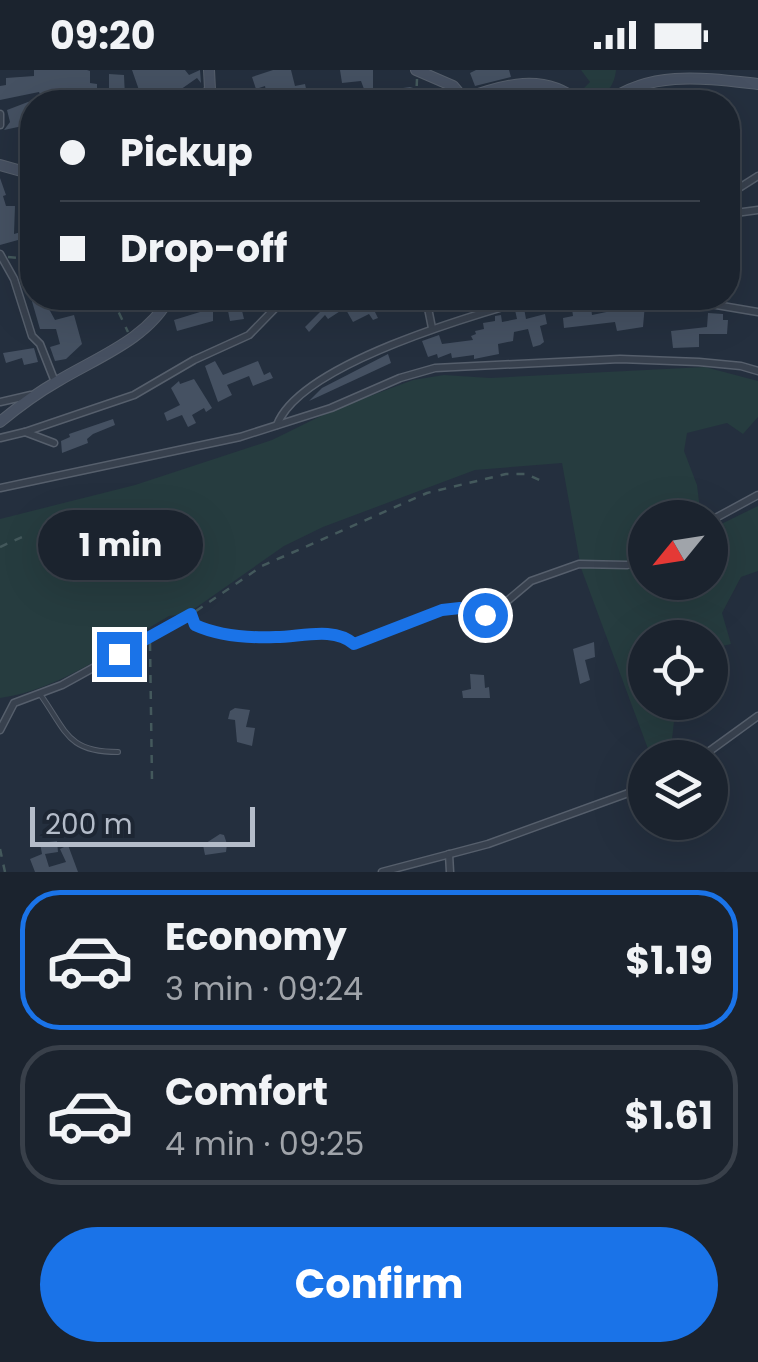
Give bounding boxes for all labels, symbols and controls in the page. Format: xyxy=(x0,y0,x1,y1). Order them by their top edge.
text: 09:20 xyxy=(50,9,155,62)
text: Pickup xyxy=(120,126,253,179)
text: Drop-off xyxy=(120,222,288,275)
north arrow xyxy=(628,500,728,600)
map controls xyxy=(628,500,728,840)
callout: 1 min xyxy=(36,509,202,579)
text: 1 min xyxy=(79,522,162,567)
route start xyxy=(463,593,508,638)
button: locate xyxy=(628,620,728,720)
route end xyxy=(97,632,142,677)
button: layers xyxy=(628,740,728,840)
scale bar xyxy=(30,802,255,846)
text: 200 m xyxy=(45,805,133,844)
text: Economy xyxy=(165,910,347,963)
icon: car xyxy=(45,915,135,1005)
text: $1.19 xyxy=(625,934,713,987)
text: 3 min · 09:24 xyxy=(165,966,363,1011)
text: Comfort xyxy=(165,1065,328,1118)
icon: car xyxy=(45,1070,135,1160)
text: $1.61 xyxy=(624,1089,713,1142)
text: 4 min · 09:25 xyxy=(165,1121,364,1166)
button: Confirm xyxy=(40,1227,718,1342)

